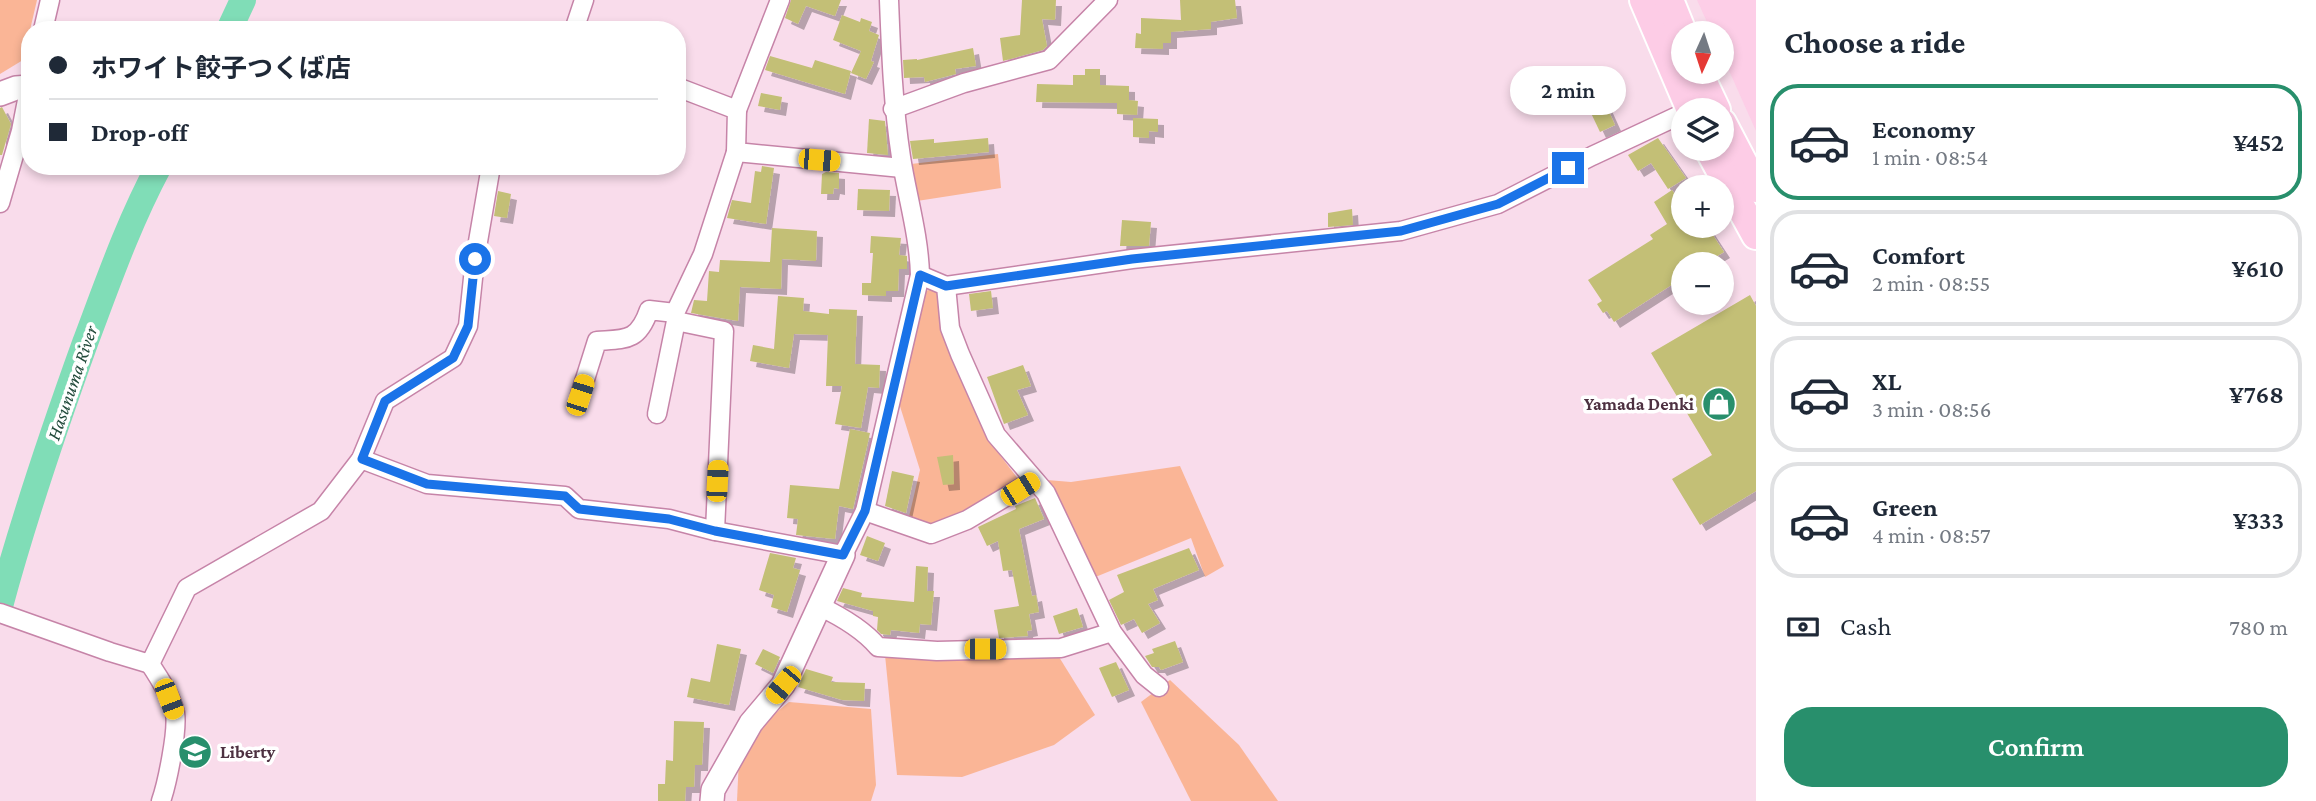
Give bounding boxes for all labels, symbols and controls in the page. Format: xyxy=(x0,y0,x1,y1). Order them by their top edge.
north arrow xyxy=(1671,21,1734,84)
map controls xyxy=(1671,21,1734,315)
text: Choose a ride xyxy=(1784,24,1965,60)
text: ホワイト餃子つくば店 xyxy=(91,54,351,83)
callout: 2 min xyxy=(1510,66,1626,116)
text: 2 min xyxy=(1541,77,1595,103)
button: layers xyxy=(1671,98,1734,161)
icon: car xyxy=(1788,111,1851,174)
text: Economy xyxy=(1872,115,1975,144)
text: Drop-off xyxy=(91,118,188,147)
text: ¥452 xyxy=(2233,128,2284,157)
text: 1 min · 08:54 xyxy=(1872,144,1988,170)
car xyxy=(798,148,841,172)
route end xyxy=(1552,152,1584,184)
button: + xyxy=(1671,175,1734,238)
icon: car xyxy=(1788,237,1851,300)
text: Comfort xyxy=(1872,241,1965,270)
route start xyxy=(459,243,491,275)
button: − xyxy=(1671,252,1734,315)
text: ¥610 xyxy=(2232,254,2284,283)
text: 2 min · 08:55 xyxy=(1872,270,1990,296)
water label: Hasunuma River xyxy=(43,322,102,443)
icon: car xyxy=(1788,363,1851,426)
text: XL xyxy=(1872,367,1901,396)
car xyxy=(564,372,597,418)
text: ¥768 xyxy=(2229,380,2284,409)
shop icon: Yamada Denki xyxy=(1700,385,1738,423)
place label: Yamada Denki xyxy=(1584,394,1695,414)
text: 3 min · 08:56 xyxy=(1872,396,1991,422)
car xyxy=(706,459,729,503)
car xyxy=(997,469,1044,509)
icon: car xyxy=(1788,489,1851,552)
text: Green xyxy=(1872,493,1938,522)
text: ¥333 xyxy=(2233,506,2284,535)
text: 4 min · 08:57 xyxy=(1872,522,1990,548)
icon: cash xyxy=(1784,608,1822,646)
text: Cash xyxy=(1840,612,1891,641)
text: 780 m xyxy=(2229,614,2288,640)
car xyxy=(965,639,1007,660)
car xyxy=(762,662,805,708)
car xyxy=(152,676,187,722)
button: Confirm xyxy=(1784,707,2288,787)
school or university icon: Liberty xyxy=(176,733,214,771)
place label: Liberty xyxy=(220,742,276,762)

